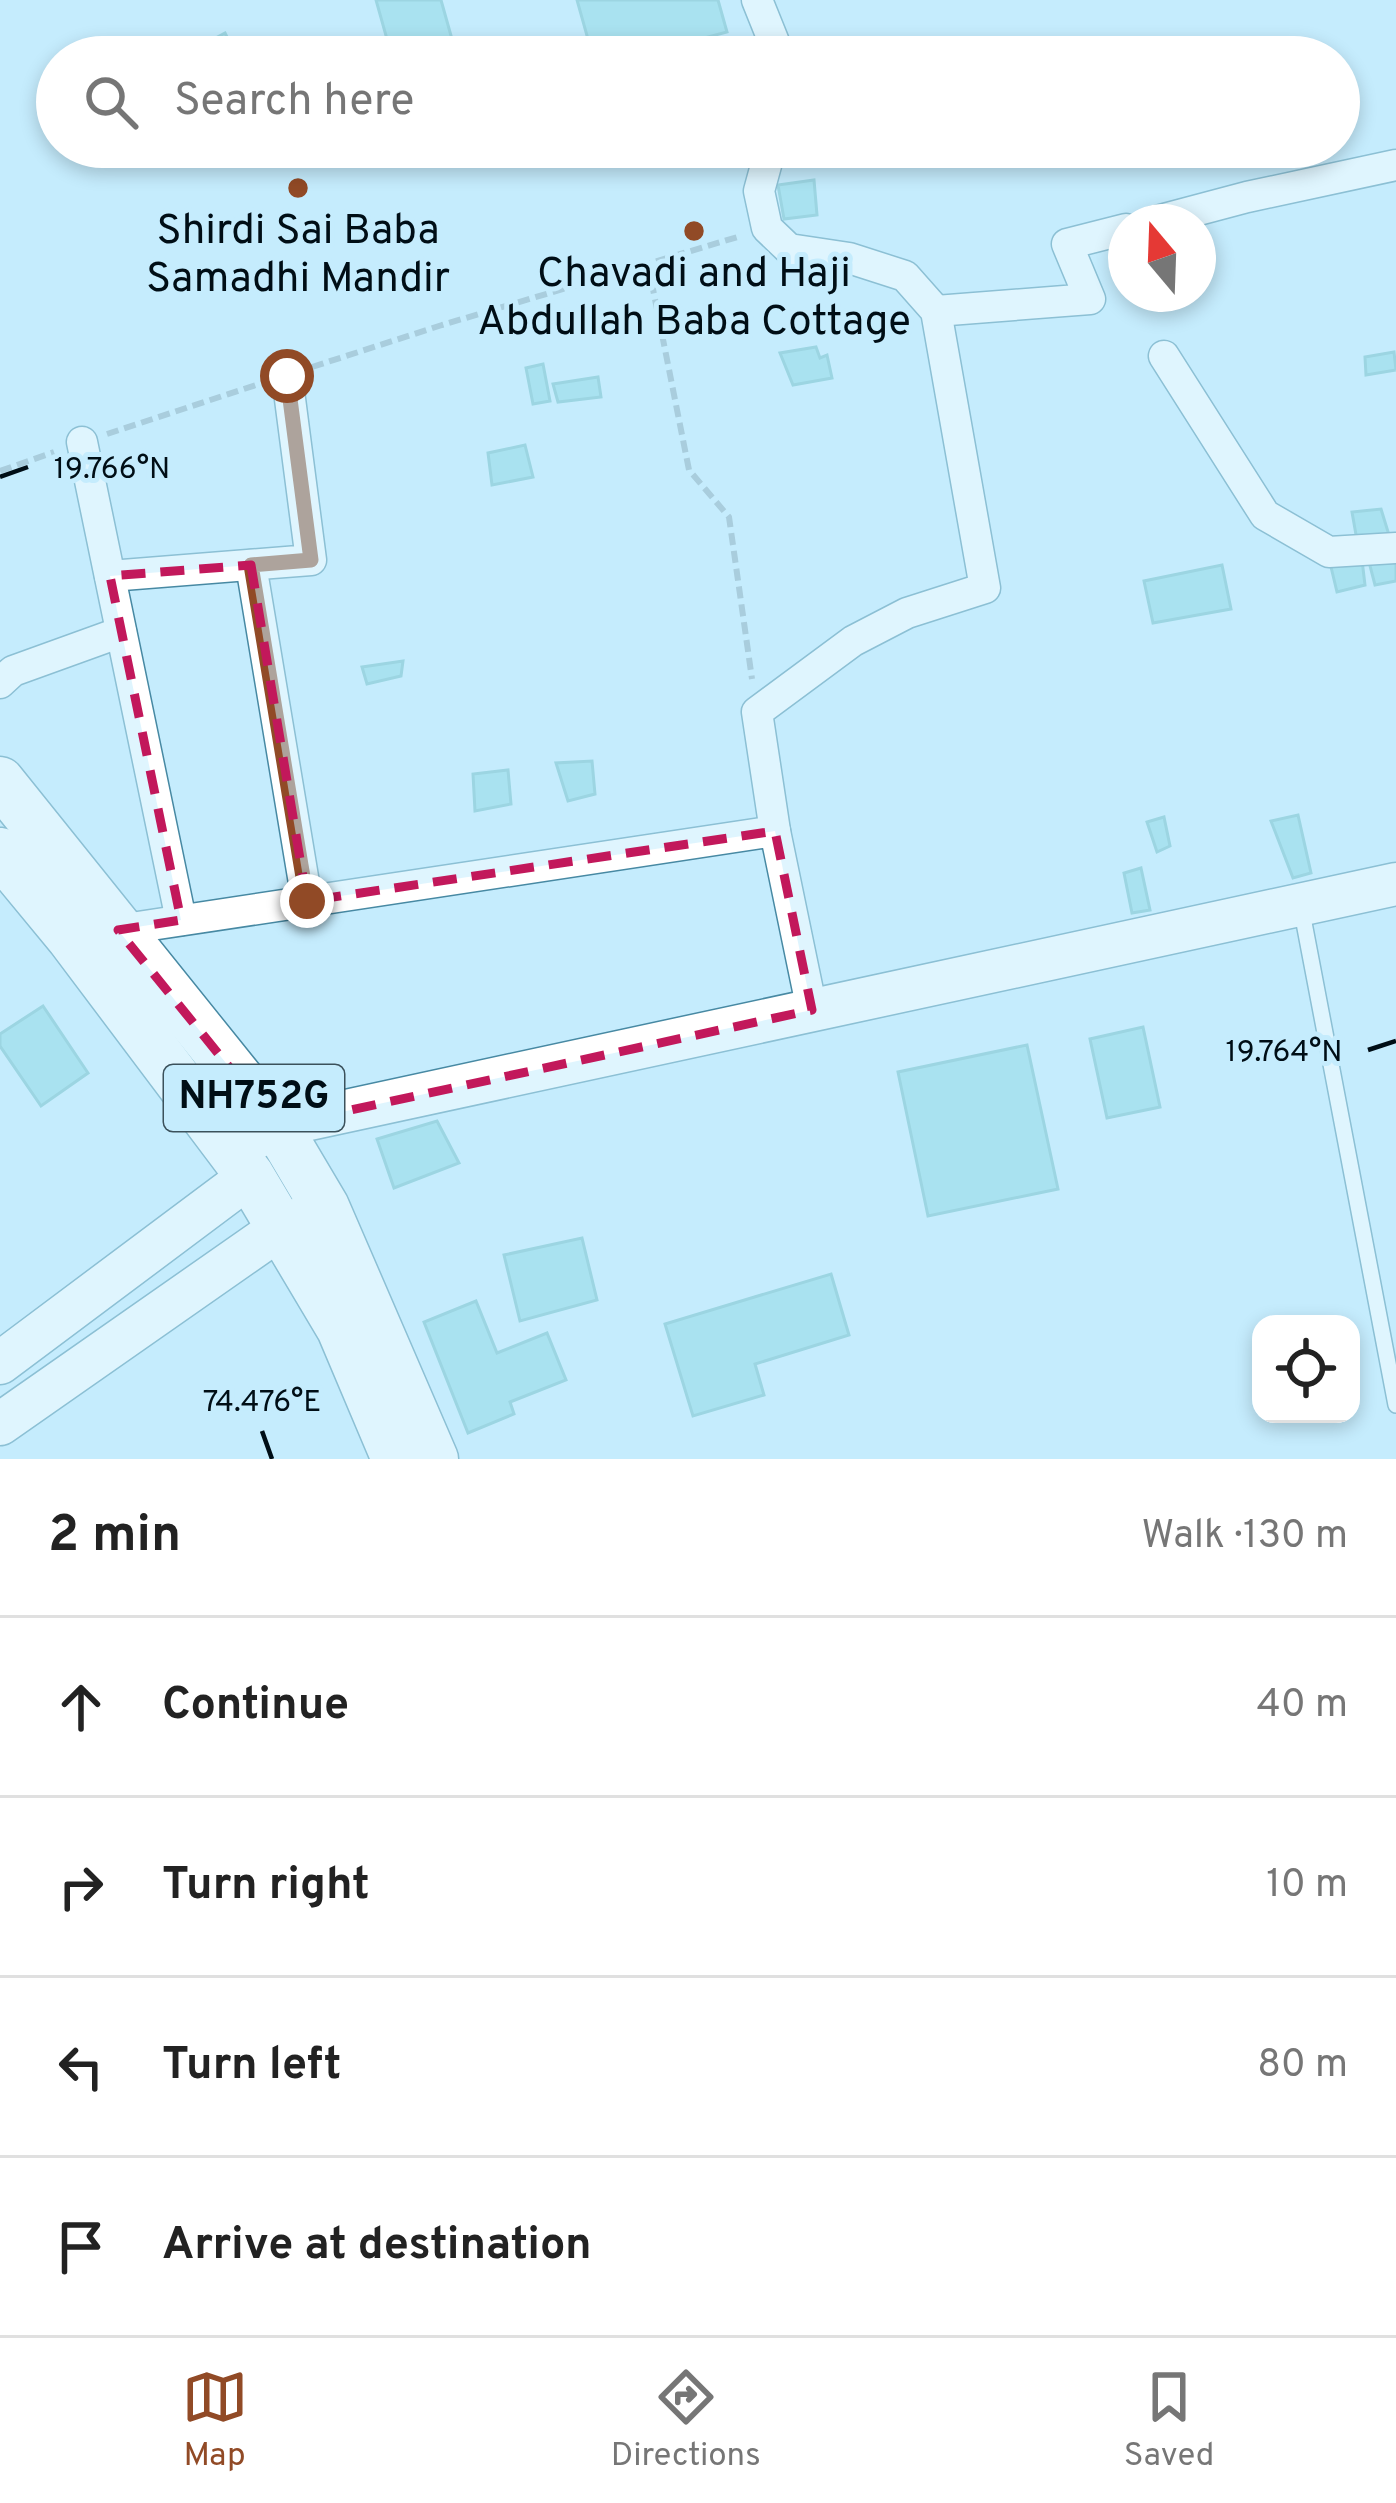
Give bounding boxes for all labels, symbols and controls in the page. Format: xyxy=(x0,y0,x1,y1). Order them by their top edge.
search box xyxy=(36,36,1360,168)
icon: search xyxy=(78,69,144,135)
text: Search here xyxy=(174,74,414,131)
marker: Shirdi Sai Baba Samadhi Mandir xyxy=(285,175,311,201)
north arrow xyxy=(1108,204,1216,312)
place label: Shirdi Sai Baba Samadhi Mandir xyxy=(146,206,450,307)
marker: Chavadi and Haji Abdullah Baba Cottage xyxy=(681,218,707,244)
place label: Chavadi and Haji Abdullah Baba Cottage xyxy=(477,249,911,350)
route start xyxy=(260,349,314,403)
text: 19.766°N xyxy=(54,452,170,489)
route end xyxy=(280,874,334,928)
text: 19.764°N xyxy=(1225,1035,1343,1072)
road number: NH752G xyxy=(164,1065,344,1131)
map controls xyxy=(1252,1315,1360,1423)
button: locate xyxy=(1252,1315,1360,1423)
text: 74.476°E xyxy=(203,1385,321,1422)
text: 2 min xyxy=(48,1505,181,1570)
text: Walk · 130 m xyxy=(1142,1513,1348,1562)
icon: ahead xyxy=(48,1674,114,1740)
text: Continue xyxy=(162,1678,349,1735)
text: 40 m xyxy=(1257,1682,1348,1731)
icon: right xyxy=(48,1854,114,1920)
text: Turn right xyxy=(162,1858,370,1915)
text: 10 m xyxy=(1266,1862,1348,1911)
icon: left xyxy=(48,2034,114,2100)
text: Turn left xyxy=(162,2038,341,2095)
text: 80 m xyxy=(1257,2042,1348,2091)
icon: arrive xyxy=(48,2214,114,2280)
text: Arrive at destination xyxy=(162,2218,592,2275)
tab: Map xyxy=(182,2364,248,2478)
tab: Directions xyxy=(611,2364,761,2478)
tab: Saved xyxy=(1124,2364,1214,2478)

